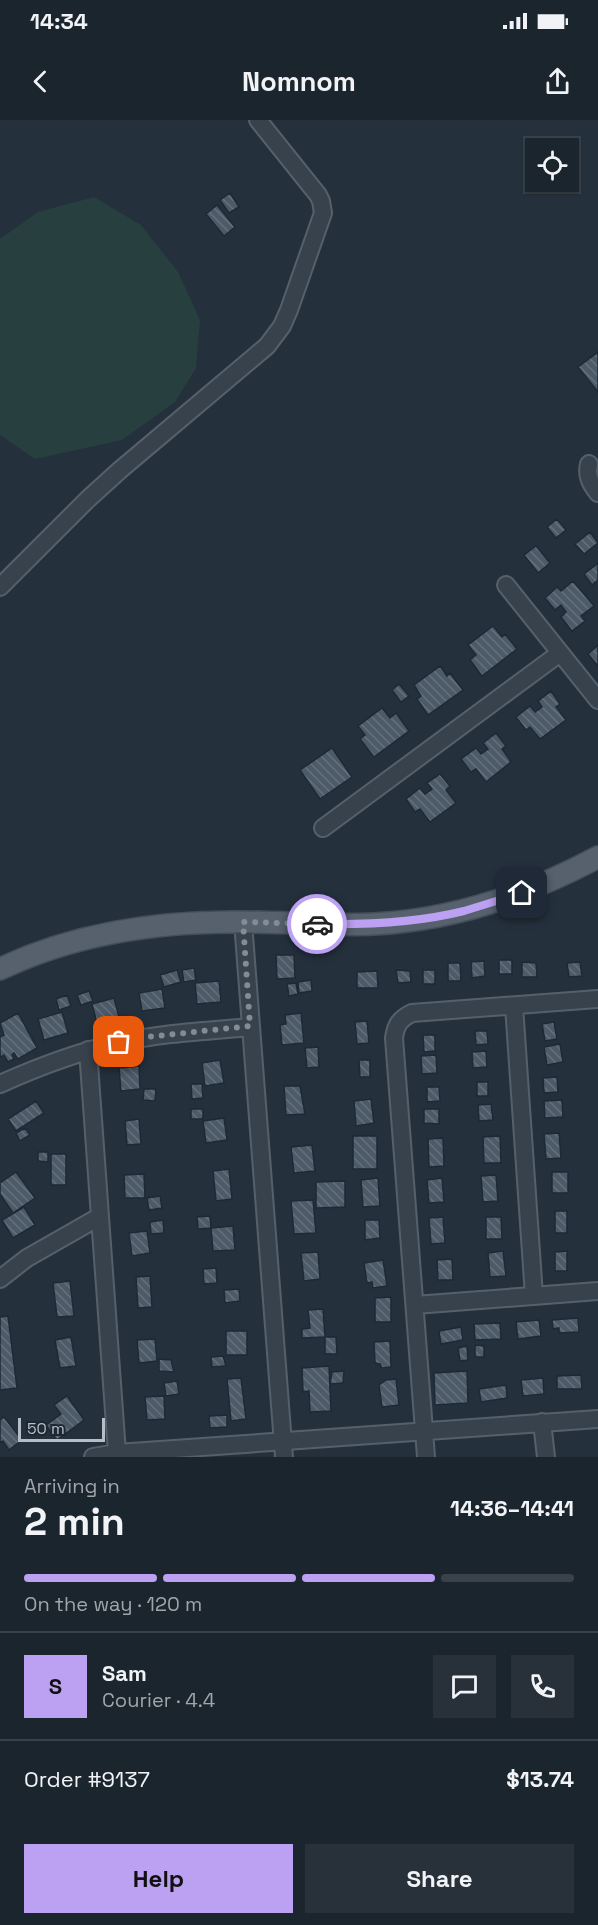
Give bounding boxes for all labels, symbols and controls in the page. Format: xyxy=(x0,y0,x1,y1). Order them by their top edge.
text: 14:34 xyxy=(30,7,88,35)
text: Nomnom xyxy=(242,64,356,99)
icon: back xyxy=(24,65,57,98)
icon: share xyxy=(541,65,574,98)
map controls xyxy=(525,138,579,192)
button: locate xyxy=(525,138,579,192)
pin xyxy=(496,867,547,918)
icon: home xyxy=(505,876,538,909)
courier xyxy=(287,894,347,954)
icon: car xyxy=(301,908,334,941)
pin xyxy=(93,1016,144,1067)
icon: bag xyxy=(102,1025,135,1058)
scale bar xyxy=(18,1415,105,1442)
text: 50 m xyxy=(27,1418,65,1439)
text: Arriving in xyxy=(24,1473,120,1499)
text: 14:36–14:41 xyxy=(450,1494,574,1522)
text: 2 min xyxy=(24,1497,125,1546)
text: On the way · 120 m xyxy=(24,1591,202,1617)
button: chat xyxy=(433,1655,496,1718)
button: phone xyxy=(511,1655,574,1718)
text: Sam xyxy=(102,1659,147,1687)
text: S xyxy=(49,1672,62,1700)
text: Courier · 4.4 xyxy=(102,1687,215,1713)
text: Order #9137 xyxy=(24,1765,150,1793)
text: $13.74 xyxy=(506,1765,574,1793)
button: Help xyxy=(24,1844,293,1913)
button: Share xyxy=(305,1844,574,1913)

